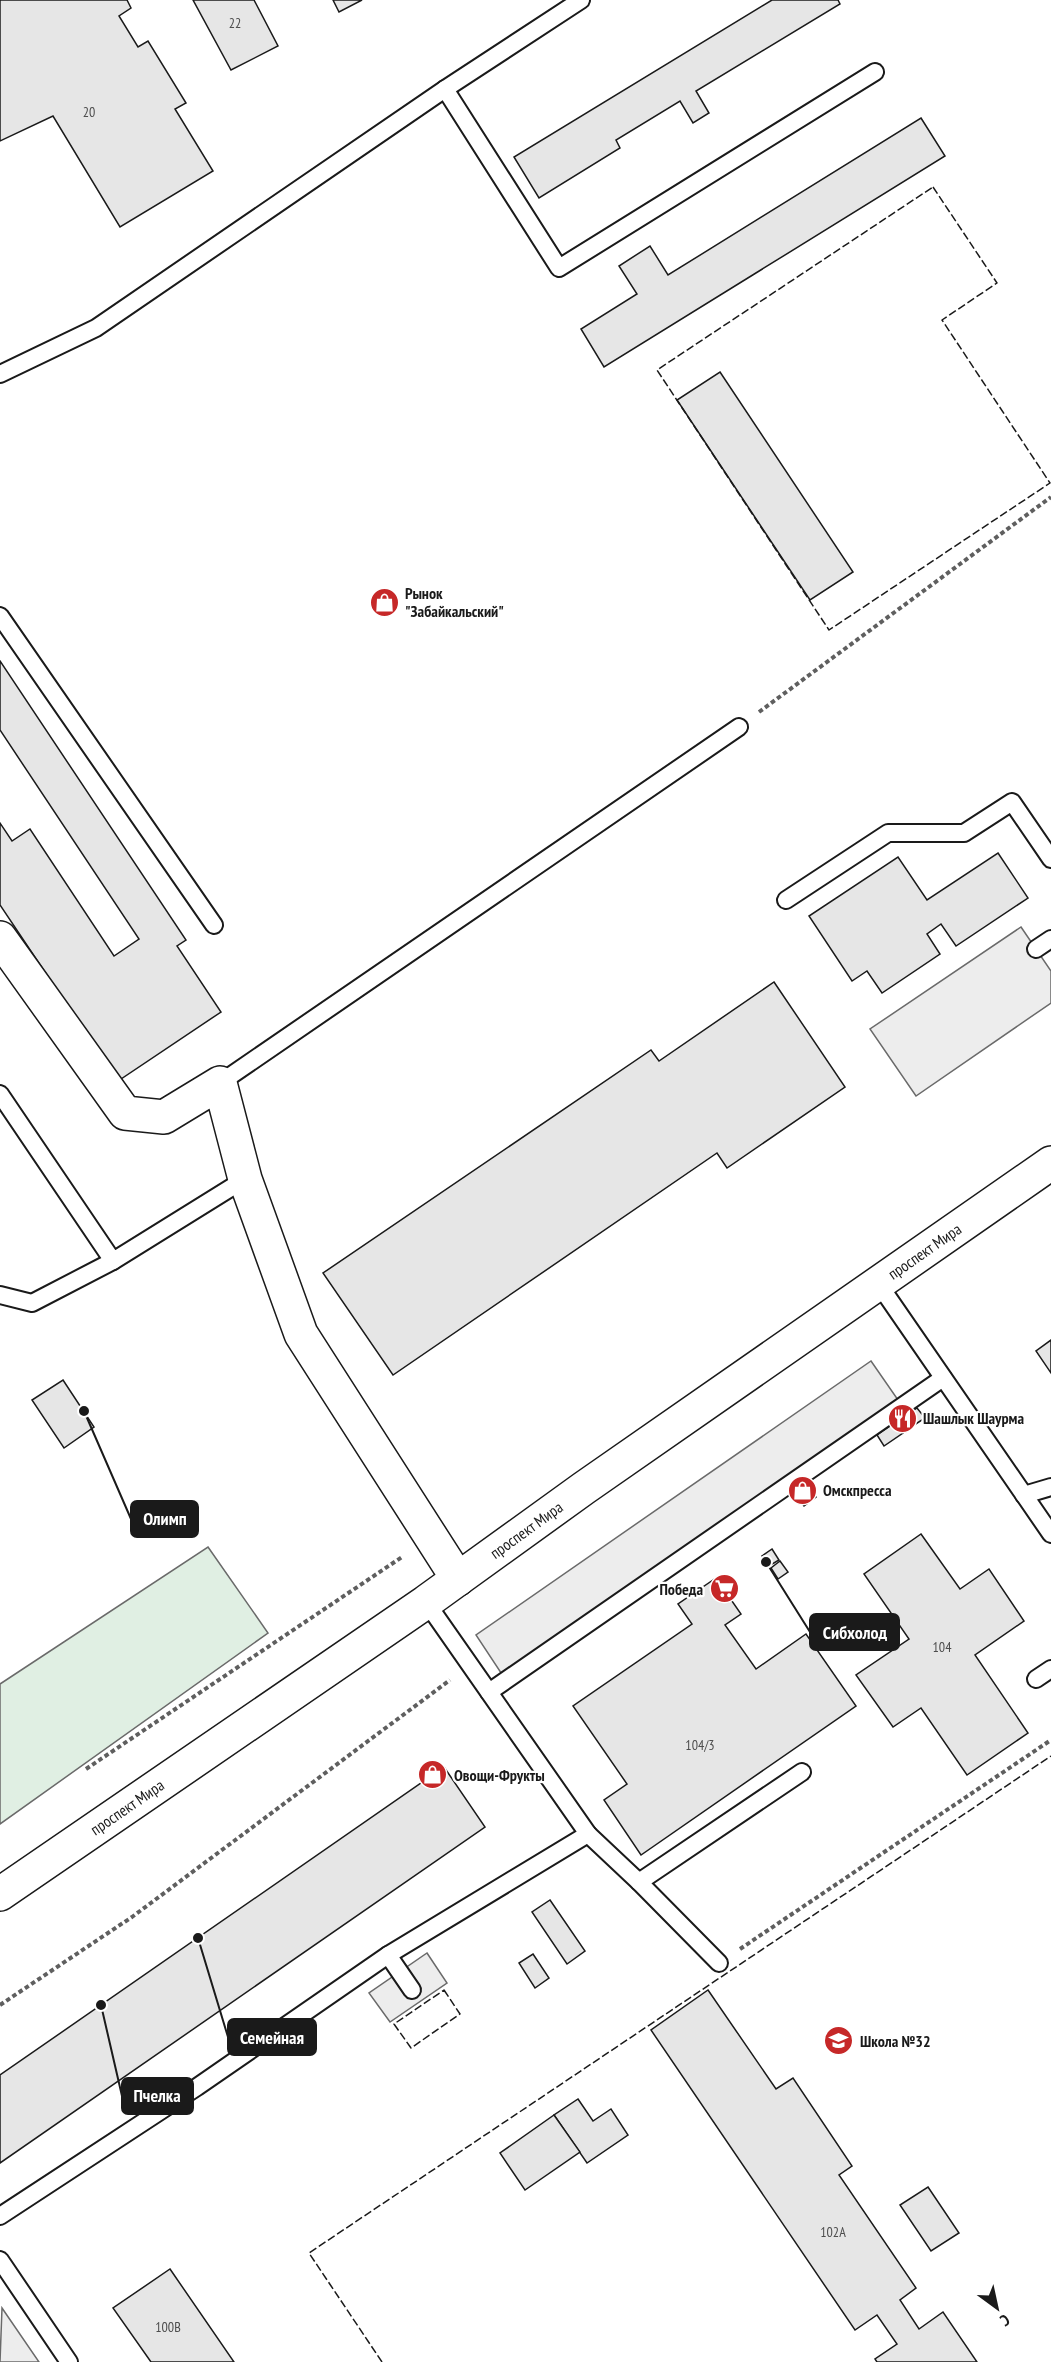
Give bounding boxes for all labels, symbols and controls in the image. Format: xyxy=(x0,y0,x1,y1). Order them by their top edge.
house number: 22 xyxy=(229,14,241,32)
house number: 20 xyxy=(83,103,95,121)
place label: Рынок "Забайкальский" xyxy=(405,583,504,621)
shop icon: Рынок "Забайкальский" xyxy=(368,586,400,618)
street label: проспект Мира xyxy=(884,1219,965,1284)
restaurant icon: Шашлык Шаурма xyxy=(886,1402,918,1434)
place label: Шашлык Шаурма xyxy=(923,1408,1024,1428)
shop icon: Омскпресса xyxy=(786,1474,818,1506)
place label: Омскпресса xyxy=(823,1480,892,1500)
street label: проспект Мира xyxy=(486,1497,566,1563)
callout: Олимп xyxy=(131,1501,198,1537)
text: Олимп xyxy=(143,1507,187,1530)
supermarket icon: Победа xyxy=(708,1573,740,1605)
place label: Победа xyxy=(659,1579,703,1599)
callout: Сибхолод xyxy=(810,1614,899,1650)
text: Сибхолод xyxy=(823,1621,888,1644)
house number: 104 xyxy=(933,1638,952,1656)
house number: 104/3 xyxy=(685,1736,715,1754)
shop icon: Овощи-Фрукты xyxy=(417,1759,449,1791)
place label: Овощи-Фрукты xyxy=(454,1765,545,1785)
street label: проспект Мира xyxy=(86,1775,168,1839)
callout: Семейная xyxy=(228,2019,316,2055)
school or university icon: Школа №32 xyxy=(823,2025,855,2057)
text: Семейная xyxy=(240,2026,304,2049)
place label: Школа №32 xyxy=(860,2031,931,2051)
callout: Пчелка xyxy=(122,2078,193,2114)
text: Пчелка xyxy=(133,2084,181,2107)
house number: 102А xyxy=(820,2223,846,2241)
north arrow xyxy=(967,2278,1027,2338)
text: С xyxy=(996,2310,1014,2331)
house number: 100В xyxy=(155,2318,181,2336)

